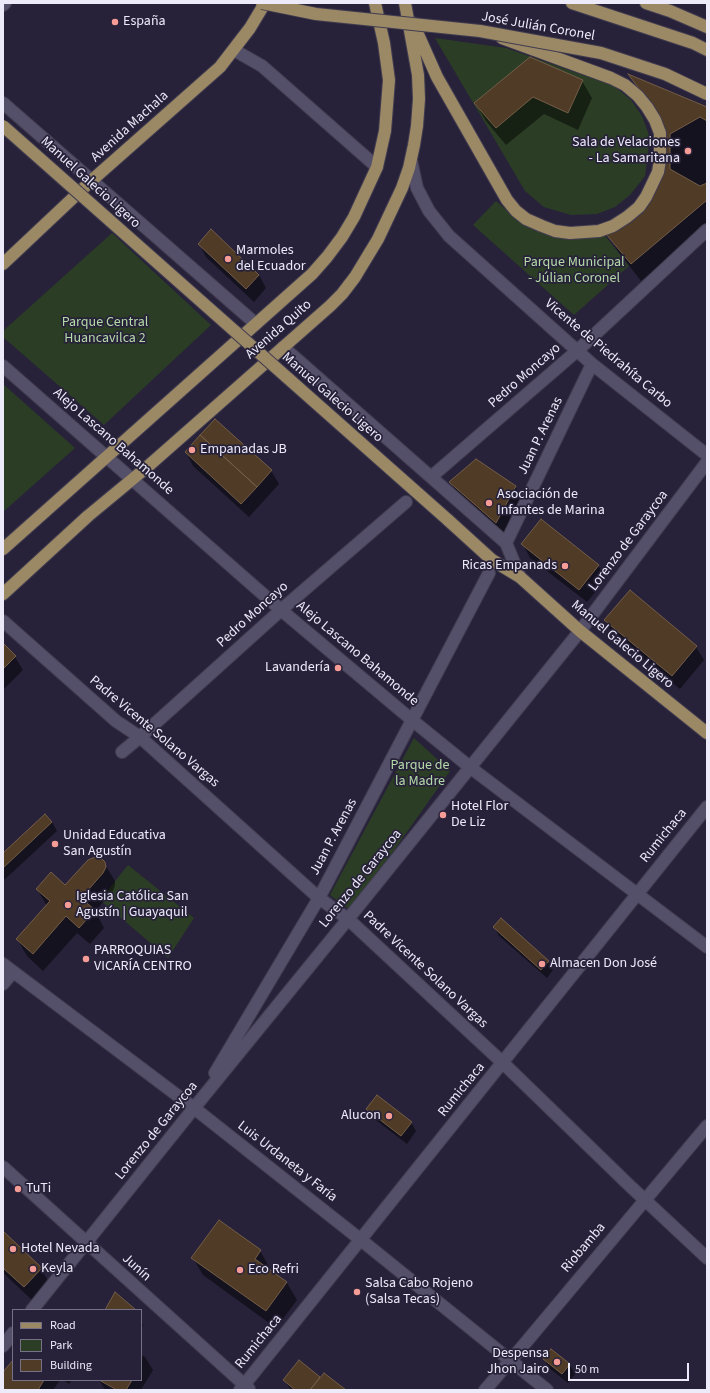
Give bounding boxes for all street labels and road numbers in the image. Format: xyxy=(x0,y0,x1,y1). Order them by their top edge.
street label: José Julián Coronel xyxy=(480,9,596,45)
street label: Avenida Machala xyxy=(88,88,172,166)
street label: Manuel Galecio Ligero xyxy=(37,134,143,232)
street label: Vicente de Piedrahíta Carbo xyxy=(541,296,675,412)
street label: Avenida Quito xyxy=(242,297,316,363)
street label: Pedro Moncayo xyxy=(485,340,565,412)
street label: Manuel Galecio Ligero xyxy=(278,349,386,447)
street label: Alejo Lascano Bahamonde xyxy=(49,385,177,499)
street label: Juan P. Arenas xyxy=(515,394,567,478)
street label: Lorenzo de Garaycoa xyxy=(586,487,672,595)
street label: Pedro Moncayo xyxy=(214,579,292,651)
street label: Manuel Galecio Ligero xyxy=(567,597,677,693)
street label: Alejo Lascano Bahamonde xyxy=(292,598,422,710)
street label: Padre Vicente Solano Vargas xyxy=(86,673,222,791)
street label: Juan P. Arenas xyxy=(307,796,361,878)
street label: Rumichaca xyxy=(637,805,691,867)
street label: Lorenzo de Garaycoa xyxy=(316,826,406,932)
street label: Padre Vicente Solano Vargas xyxy=(359,908,491,1032)
street label: Rumichaca xyxy=(435,1059,489,1121)
street label: Lorenzo de Garaycoa xyxy=(112,1078,202,1184)
street label: Luis Urdaneta y Faría xyxy=(234,1118,340,1206)
street label: Riobamba xyxy=(558,1220,610,1276)
street label: Junín xyxy=(118,1251,154,1285)
street label: Rumichaca xyxy=(232,1311,286,1373)

